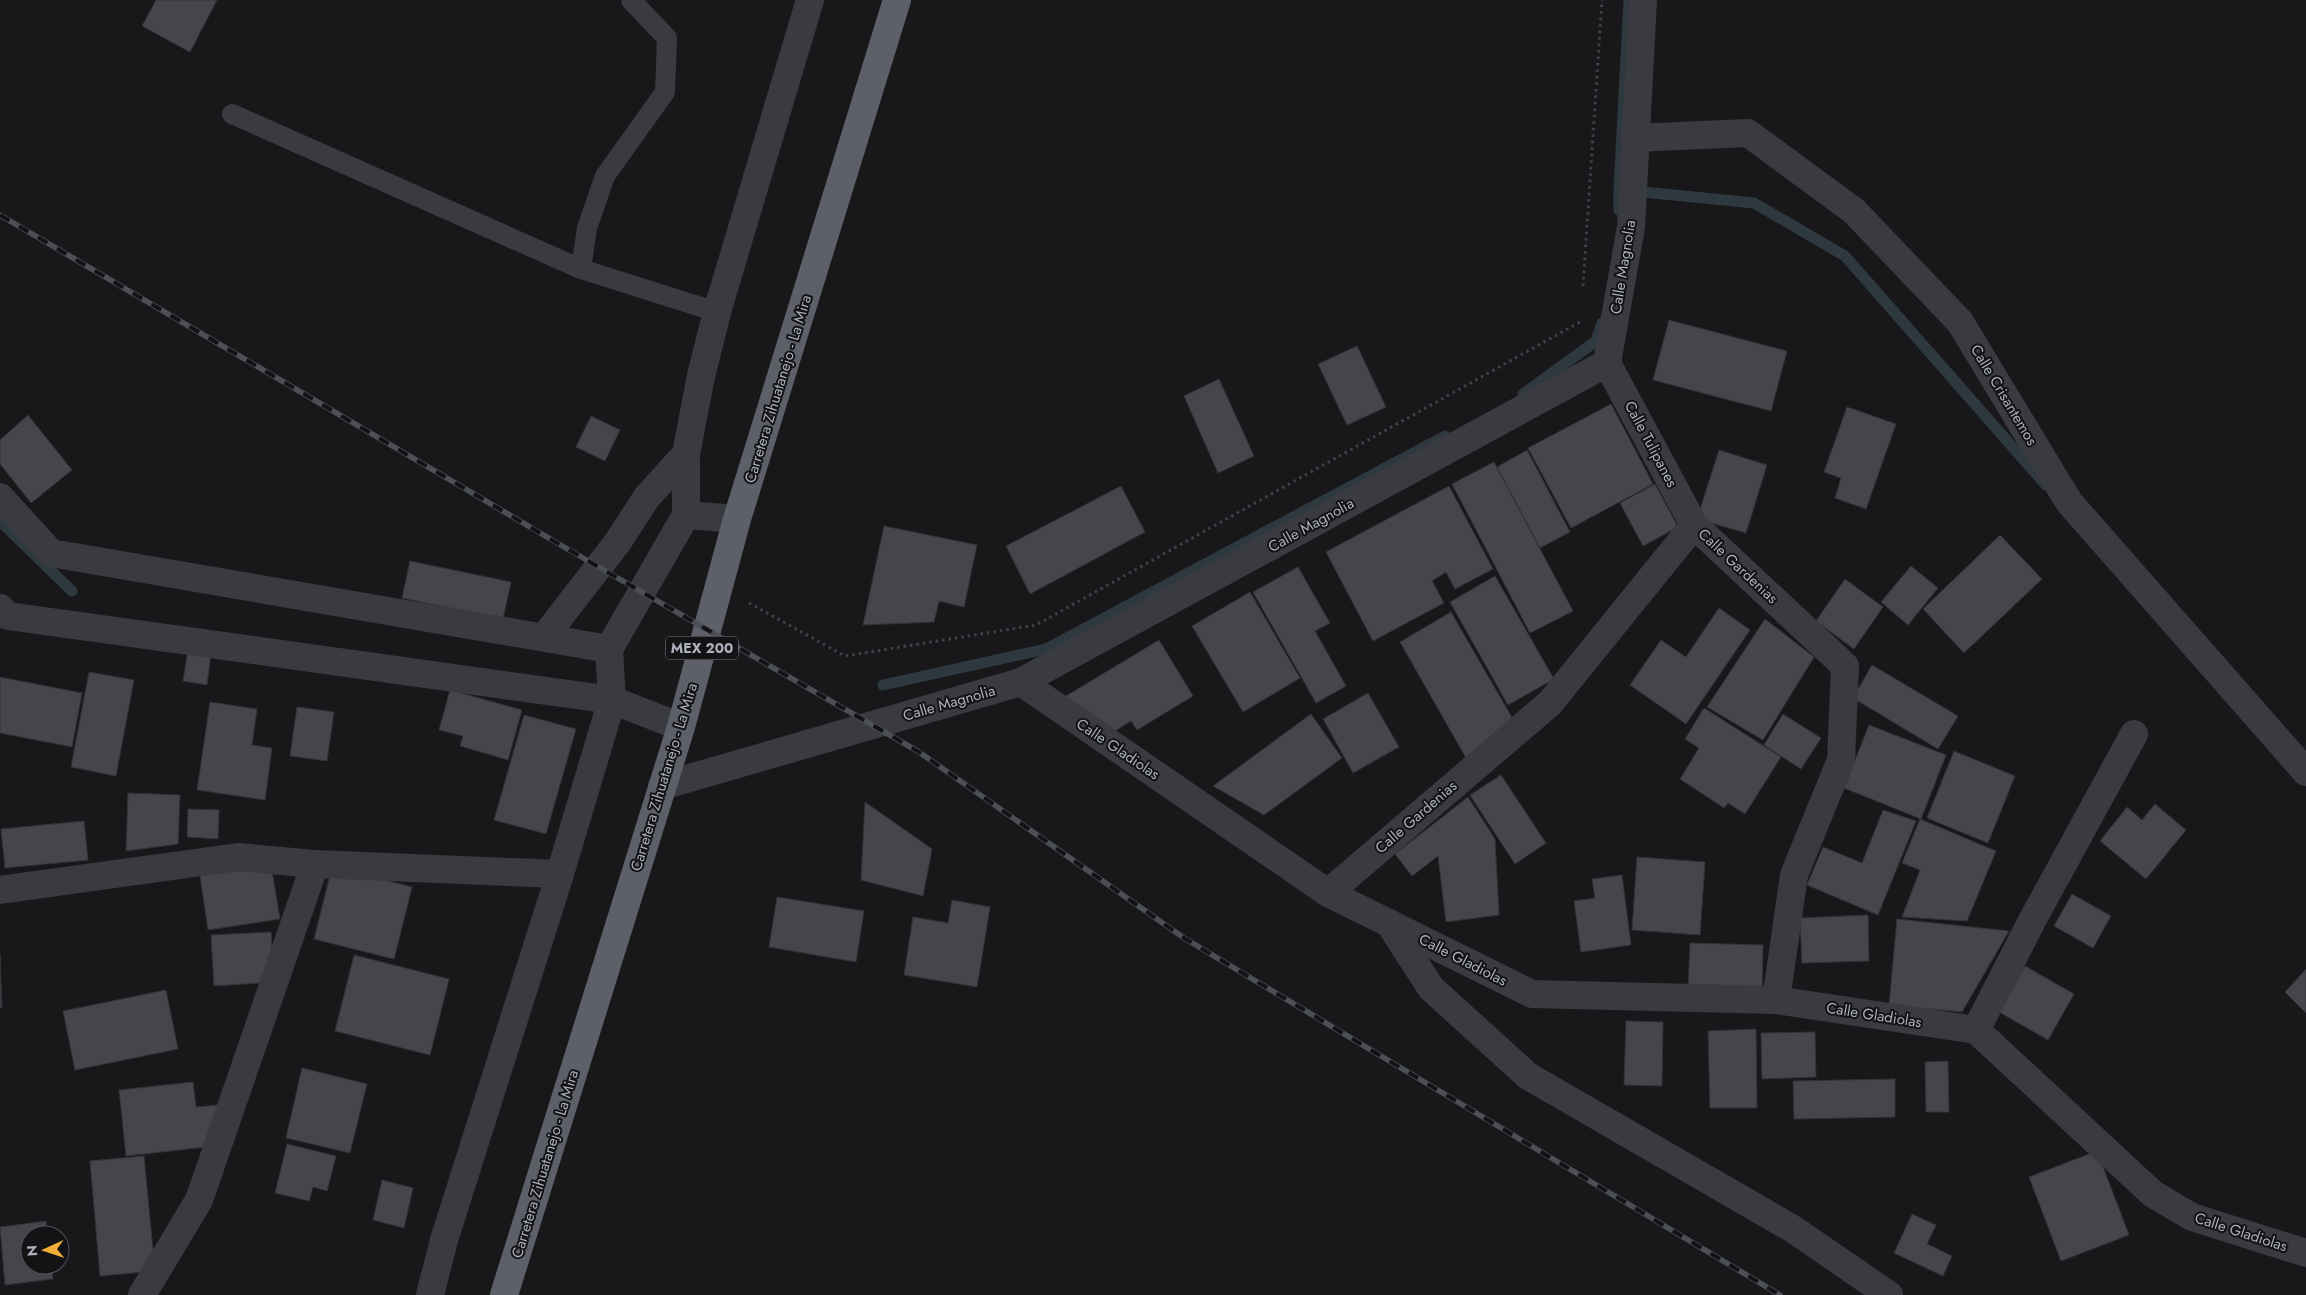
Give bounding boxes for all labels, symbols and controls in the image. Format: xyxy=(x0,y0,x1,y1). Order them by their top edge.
street label: Calle Magnolia xyxy=(1605,218,1641,316)
street label: Carretera Zihuatanejo - La Mira xyxy=(739,292,817,486)
street label: Calle Crisantemos xyxy=(1965,340,2043,450)
street label: Calle Tulipanes xyxy=(1619,397,1683,491)
street label: Calle Magnolia xyxy=(1264,492,1358,558)
street label: Calle Gardenias xyxy=(1693,523,1783,609)
road number: MEX 200 xyxy=(666,636,738,660)
street label: Calle Magnolia xyxy=(900,679,998,727)
street label: Carretera Zihuatanejo - La Mira xyxy=(625,680,703,874)
street label: Calle Gladiolas xyxy=(1072,713,1164,785)
street label: Calle Gardenias xyxy=(1370,775,1462,859)
street label: Calle Gladiolas xyxy=(1415,928,1511,992)
street label: Calle Gladiolas xyxy=(1825,997,1923,1033)
street label: Carretera Zihuatanejo - La Mira xyxy=(506,1067,584,1261)
street label: Calle Gladiolas xyxy=(2192,1207,2290,1257)
north arrow xyxy=(20,1225,70,1275)
text: N xyxy=(22,1245,42,1257)

